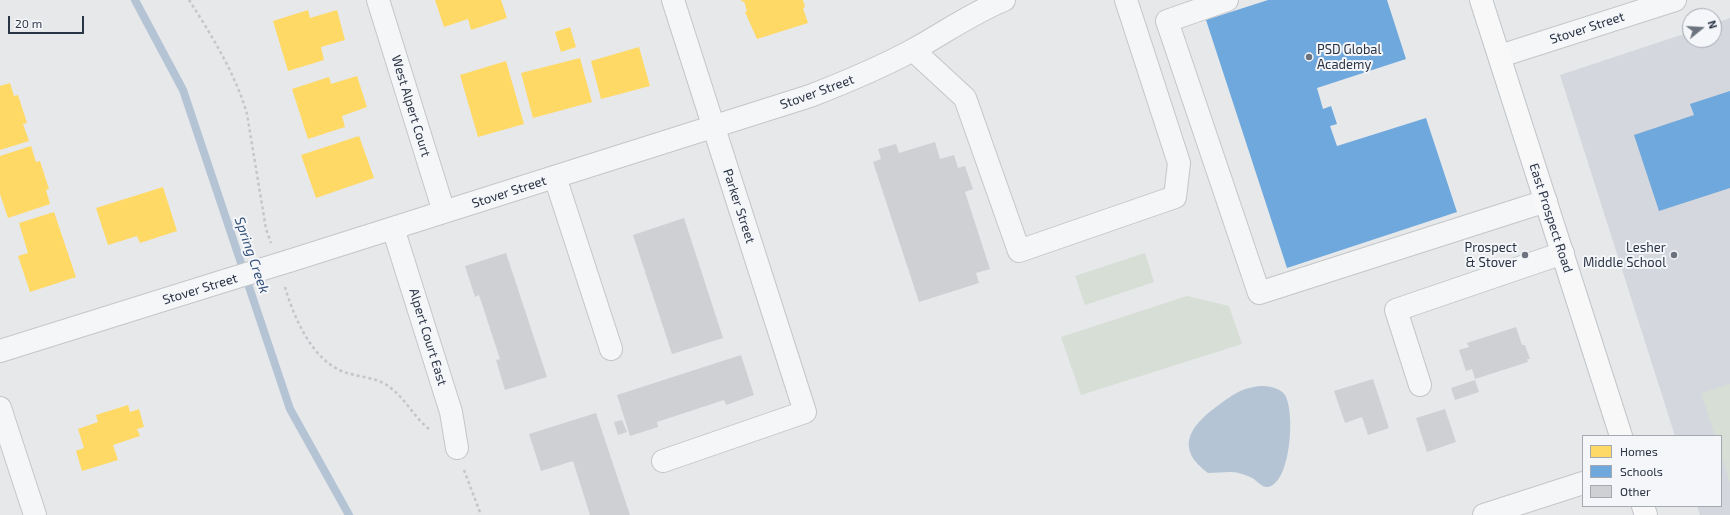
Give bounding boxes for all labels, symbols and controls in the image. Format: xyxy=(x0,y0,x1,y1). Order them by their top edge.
scale bar xyxy=(10,8,86,34)
north arrow xyxy=(1682,8,1722,48)
street label: Stover Street xyxy=(1548,9,1626,47)
text: 20 m xyxy=(15,16,42,30)
text: N xyxy=(1706,19,1720,30)
place label: PSD Global Academy xyxy=(1317,42,1381,73)
marker: PSD Global Academy xyxy=(1304,52,1314,62)
street label: West Alpert Court xyxy=(388,53,434,159)
street label: Stover Street xyxy=(778,71,856,113)
street label: East Prospect Road xyxy=(1526,161,1576,275)
street label: Parker Street xyxy=(720,167,758,245)
street label: Stover Street xyxy=(470,173,548,211)
water label: Spring Creek xyxy=(231,215,273,295)
place label: Prospect & Stover xyxy=(1464,240,1517,271)
place label: Lesher Middle School xyxy=(1583,240,1666,271)
marker: Prospect & Stover xyxy=(1520,250,1530,260)
marker: Lesher Middle School xyxy=(1669,250,1679,260)
street label: Stover Street xyxy=(161,270,239,308)
street label: Alpert Court East xyxy=(406,287,450,387)
legend xyxy=(1582,435,1722,507)
text: Homes xyxy=(1620,444,1658,458)
text: Schools xyxy=(1620,464,1663,478)
text: Other xyxy=(1620,484,1651,498)

